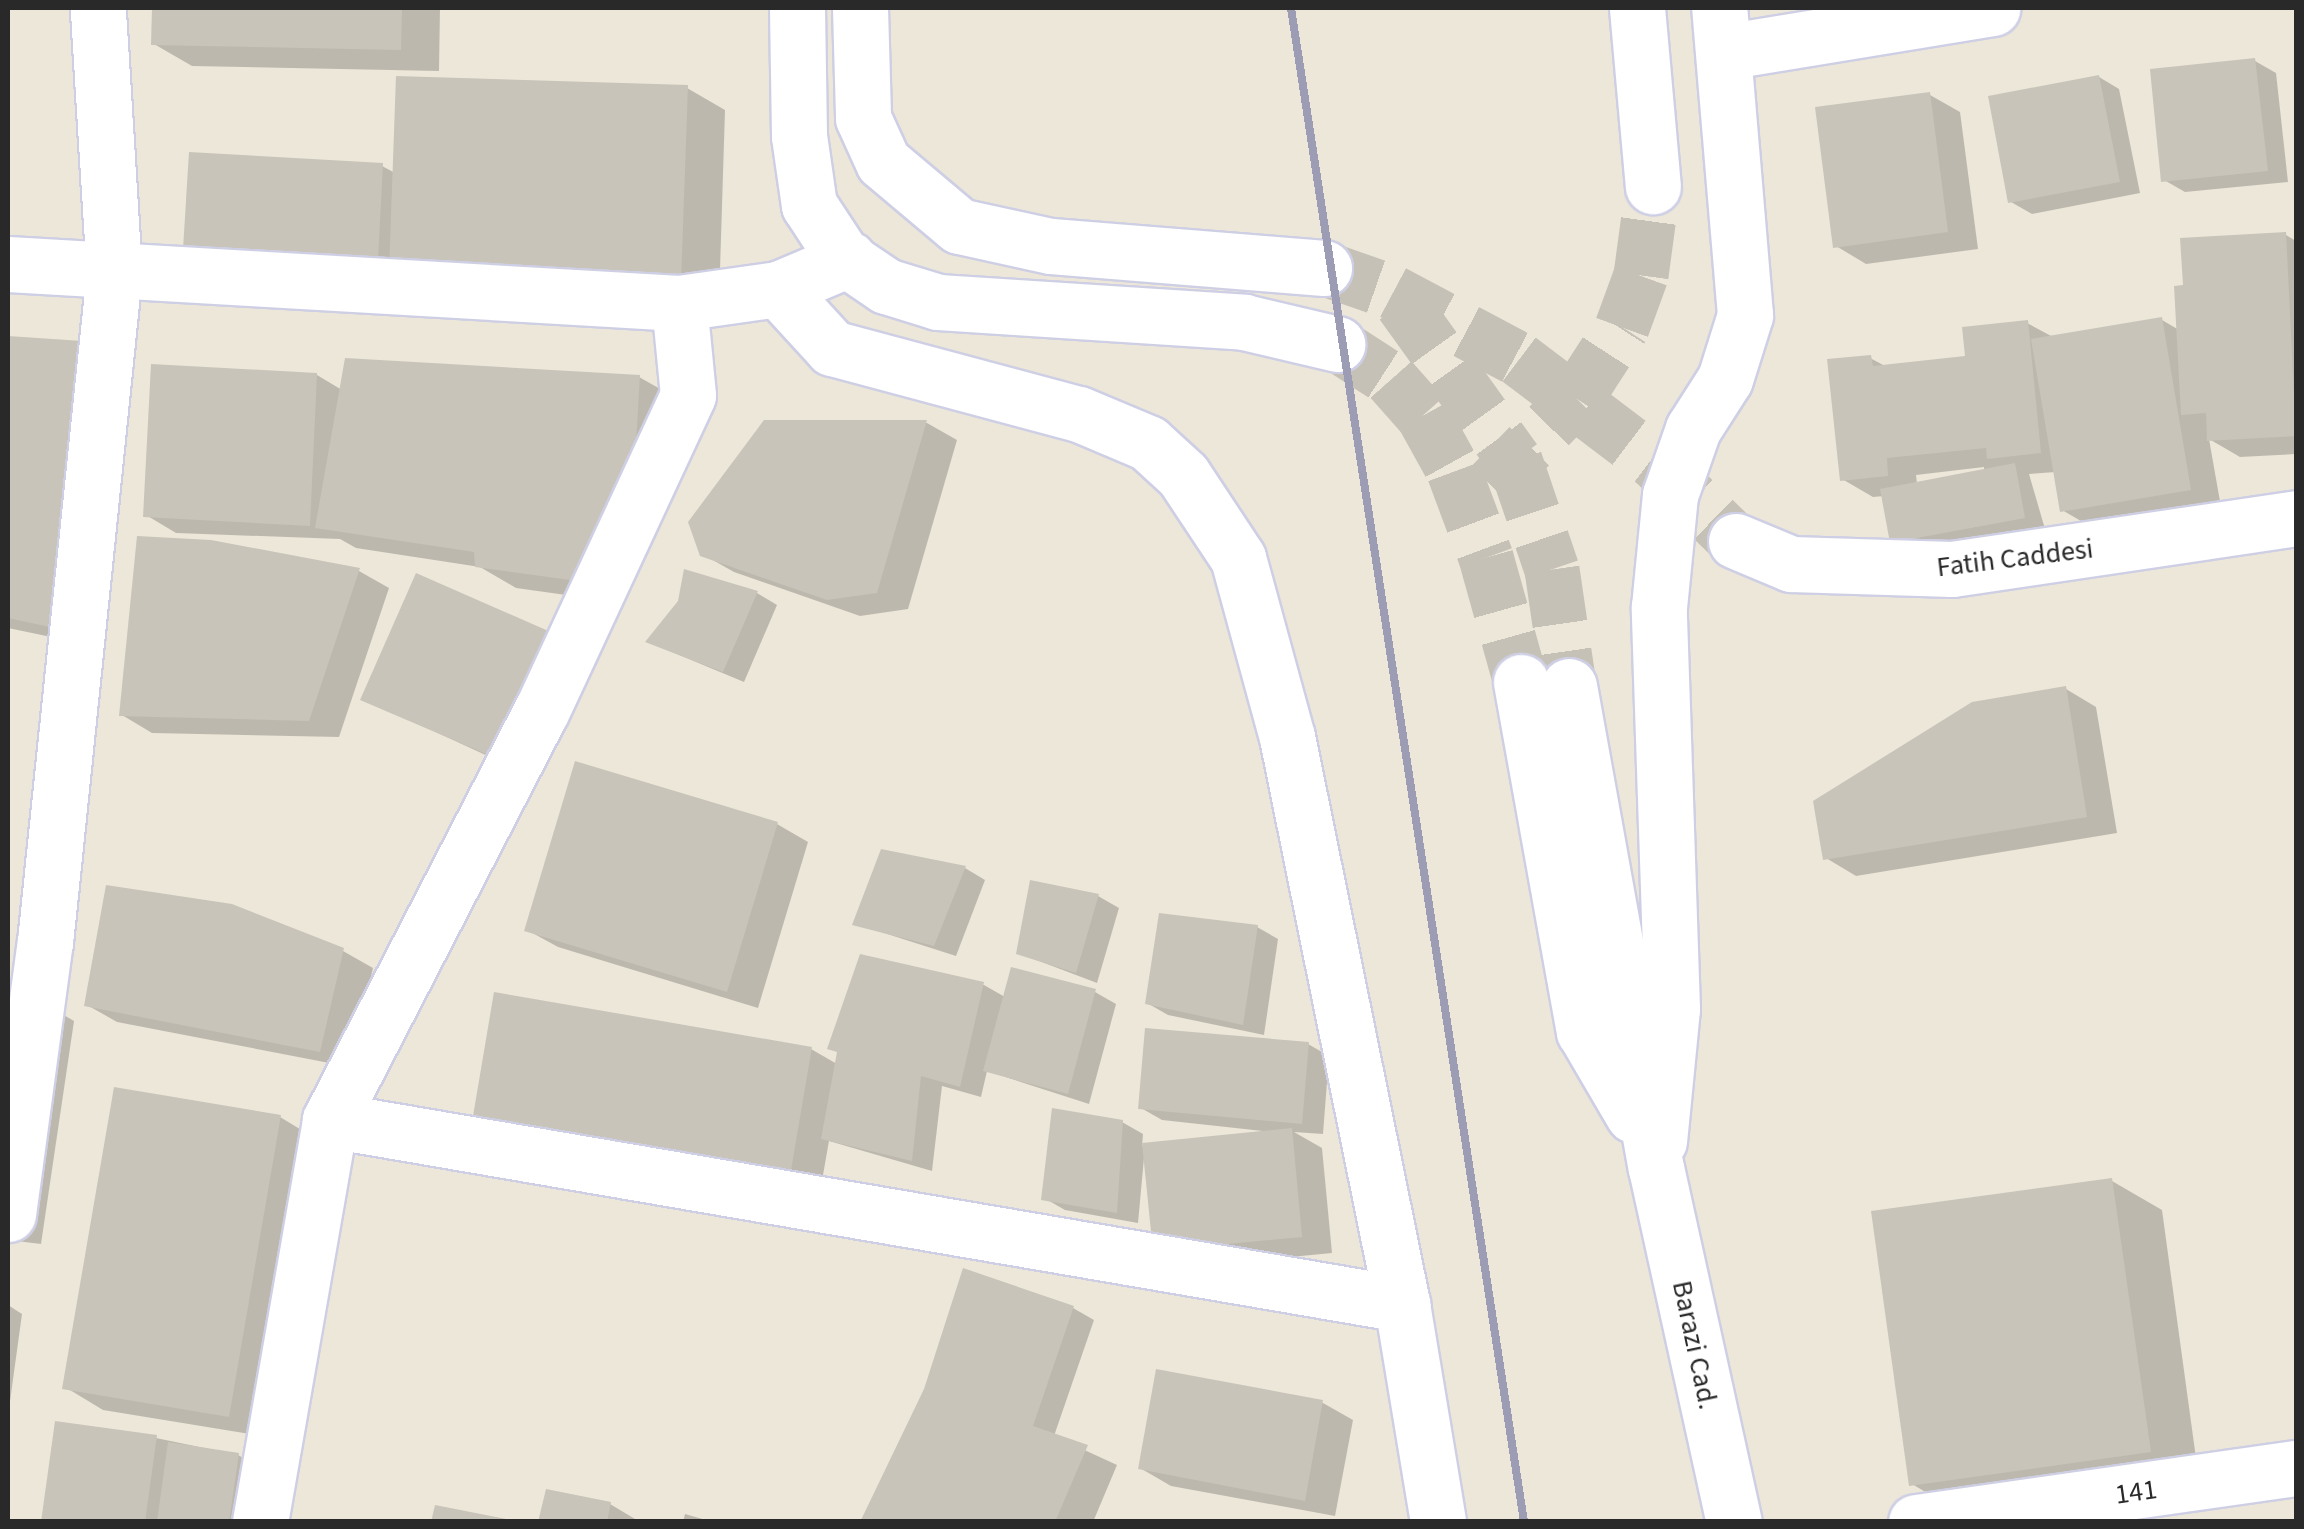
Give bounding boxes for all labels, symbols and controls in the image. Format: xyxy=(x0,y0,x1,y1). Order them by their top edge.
street label: Fatih Caddesi xyxy=(1935,532,2095,584)
street label: Barazi Cad. xyxy=(1665,1278,1725,1412)
street label: 141 xyxy=(2113,1472,2159,1512)

